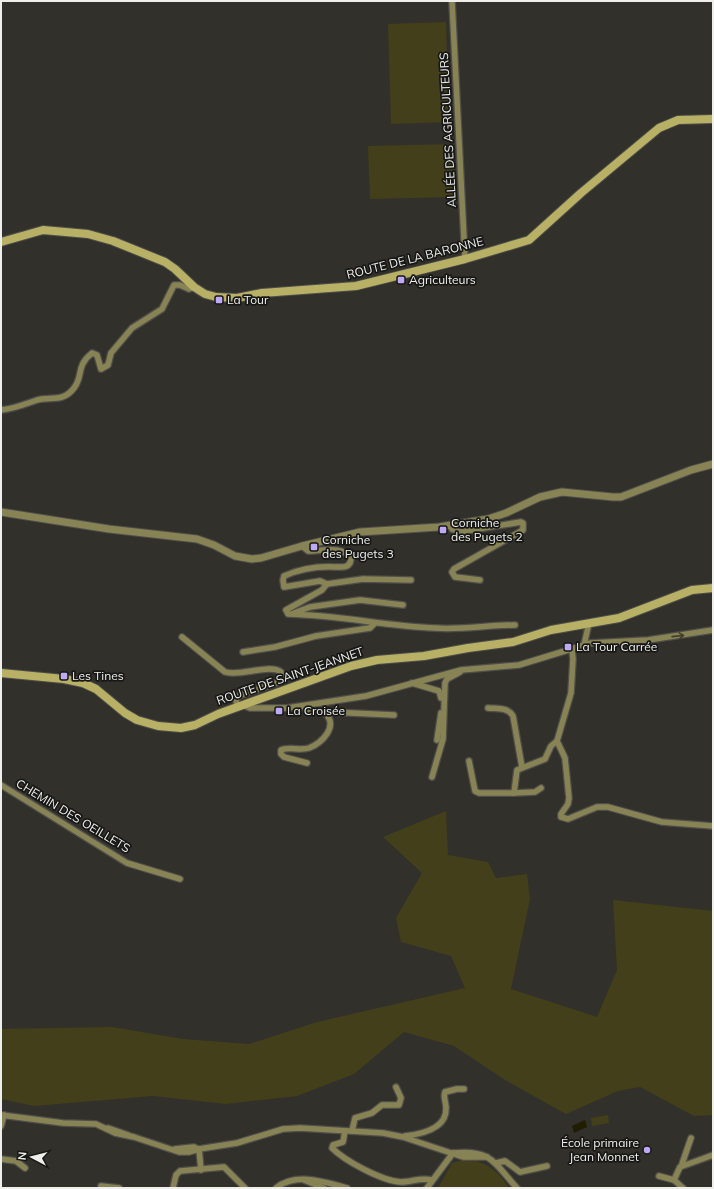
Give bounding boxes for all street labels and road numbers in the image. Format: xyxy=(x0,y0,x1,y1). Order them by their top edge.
street label: ALLÉE DES AGRICULTEURS xyxy=(436,52,459,208)
street label: ROUTE DE LA BARONNE xyxy=(345,233,485,282)
street label: ROUTE DE SAINT-JEANNET xyxy=(214,643,366,708)
street label: CHEMIN DES OEILLETS xyxy=(14,776,133,856)

